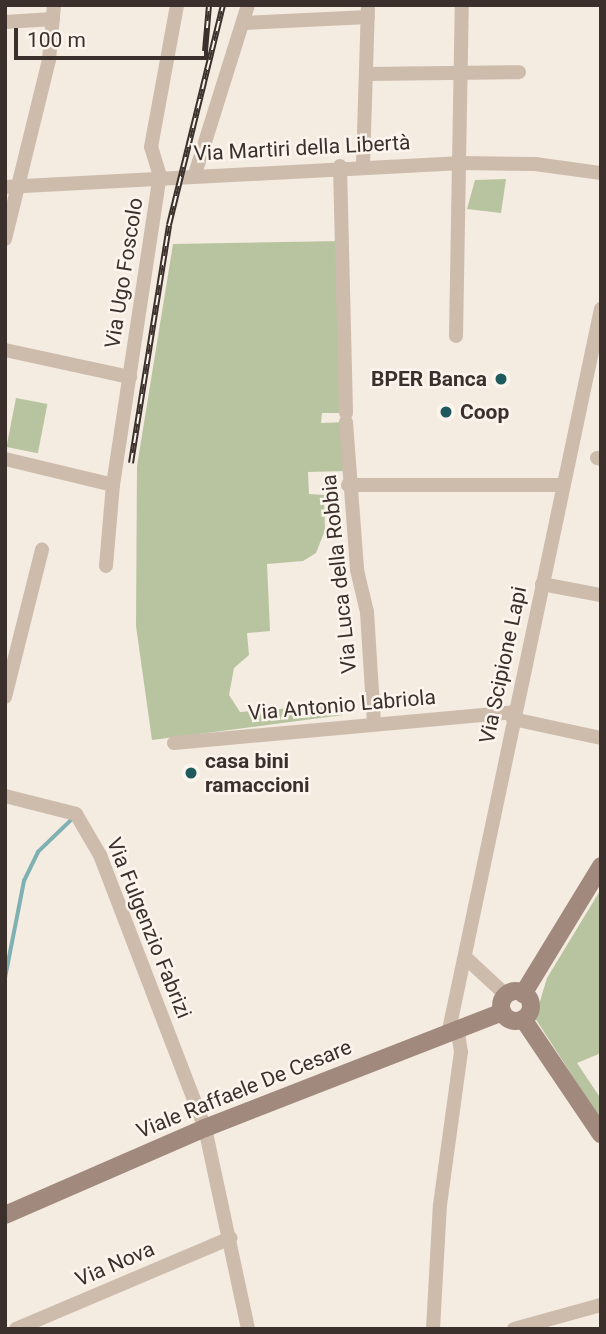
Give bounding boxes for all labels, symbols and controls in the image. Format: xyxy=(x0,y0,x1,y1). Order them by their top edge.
scale bar xyxy=(18,14,212,58)
text: 100 m xyxy=(27,28,86,52)
street label: Via Martiri della Libertà xyxy=(193,130,411,166)
street label: Via Ugo Foscolo xyxy=(100,196,148,350)
place label: BPER Banca xyxy=(371,366,487,392)
marker: BPER Banca xyxy=(493,371,509,387)
place label: Coop xyxy=(460,399,509,425)
marker: Coop xyxy=(438,404,454,420)
street label: Via Luca della Robbia xyxy=(316,473,362,675)
street label: Via Scipione Lapi xyxy=(474,584,532,746)
street label: Via Antonio Labriola xyxy=(247,684,437,726)
place label: casa bini ramaccioni xyxy=(205,748,310,798)
marker: casa bini ramaccioni xyxy=(183,765,199,781)
street label: Via Fulgenzio Fabrizi xyxy=(101,834,197,1022)
street label: Viale Raffaele De Cesare xyxy=(133,1034,355,1144)
street label: Via Nova xyxy=(72,1236,158,1292)

